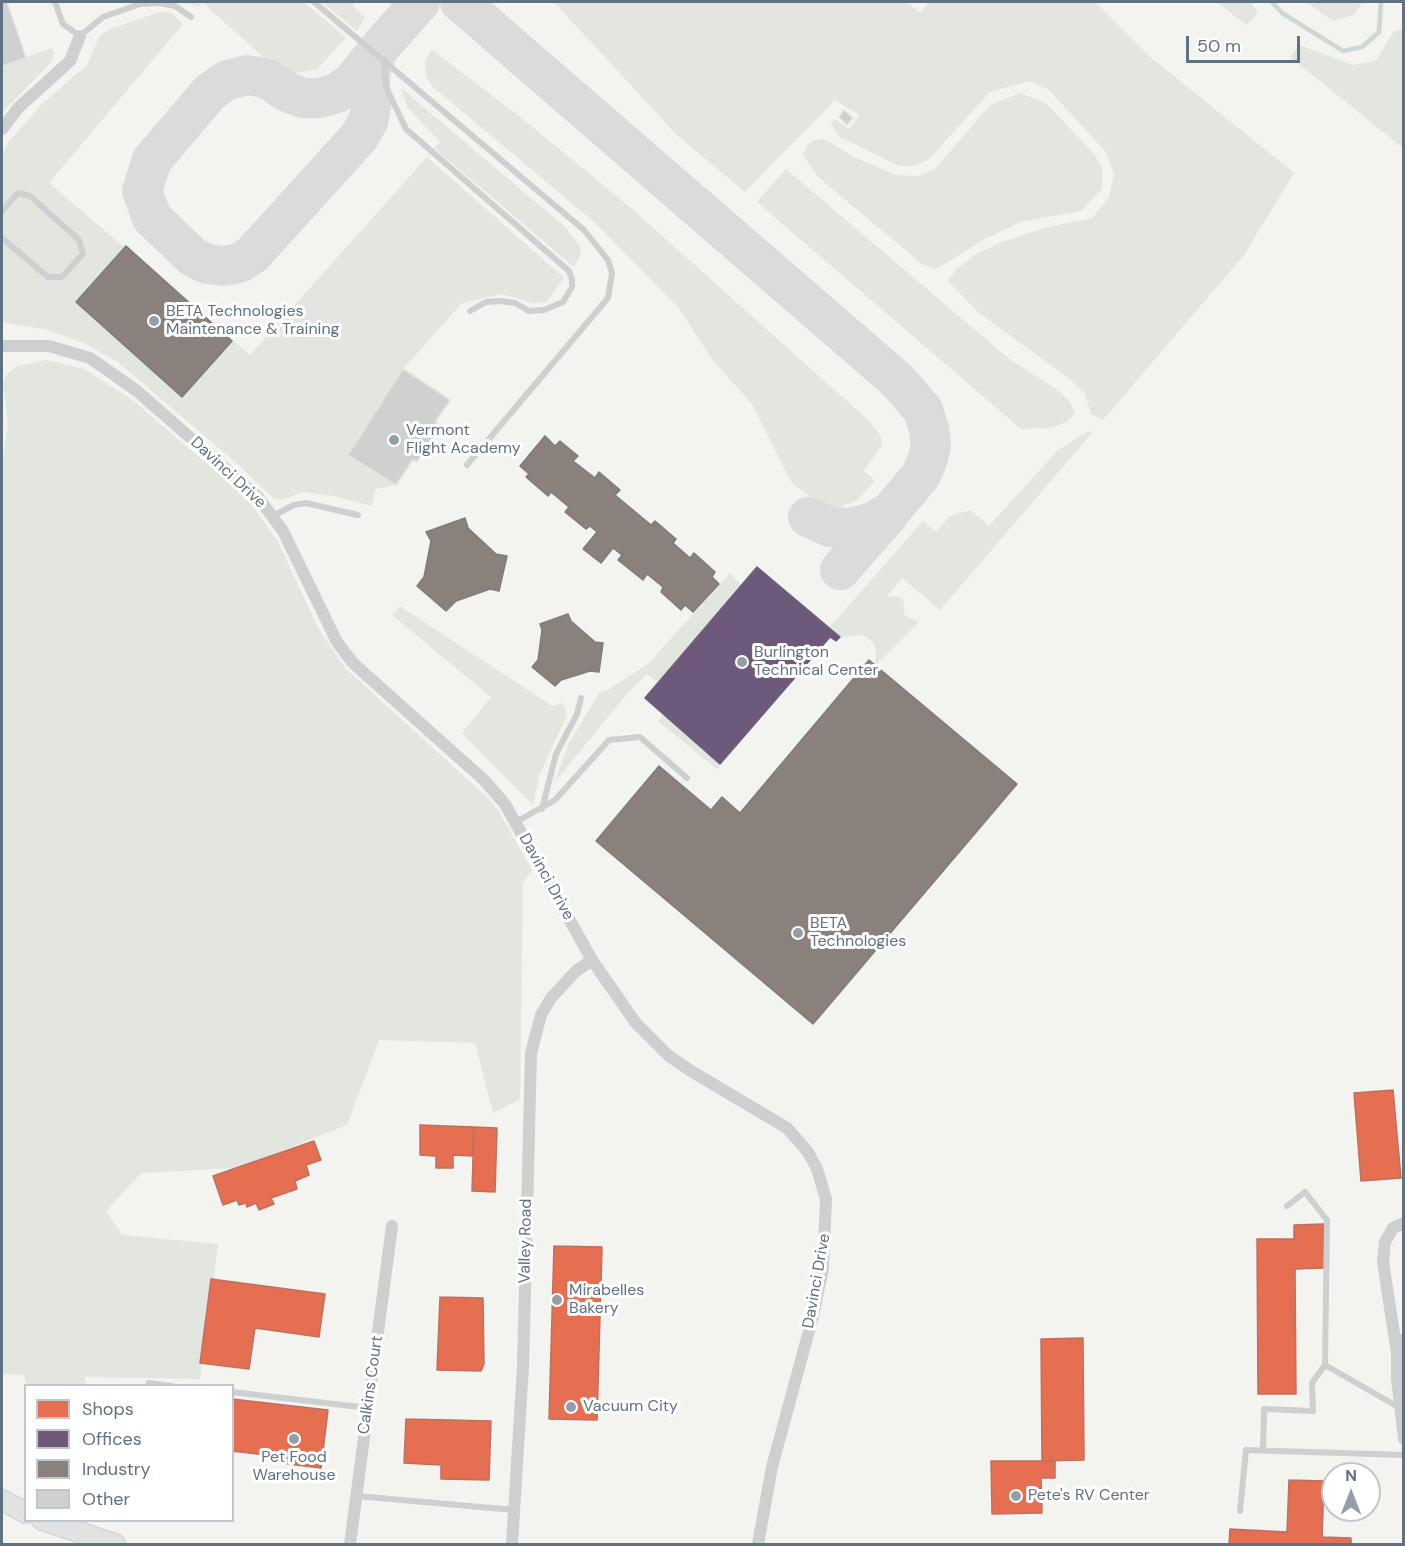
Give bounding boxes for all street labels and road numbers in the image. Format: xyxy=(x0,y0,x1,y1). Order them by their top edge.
street label: Davinci Drive xyxy=(186,433,270,513)
street label: Davinci Drive xyxy=(514,830,578,924)
street label: Valley Road xyxy=(516,1198,536,1284)
street label: Davinci Drive xyxy=(799,1232,835,1330)
street label: Calkins Court xyxy=(355,1334,387,1436)

